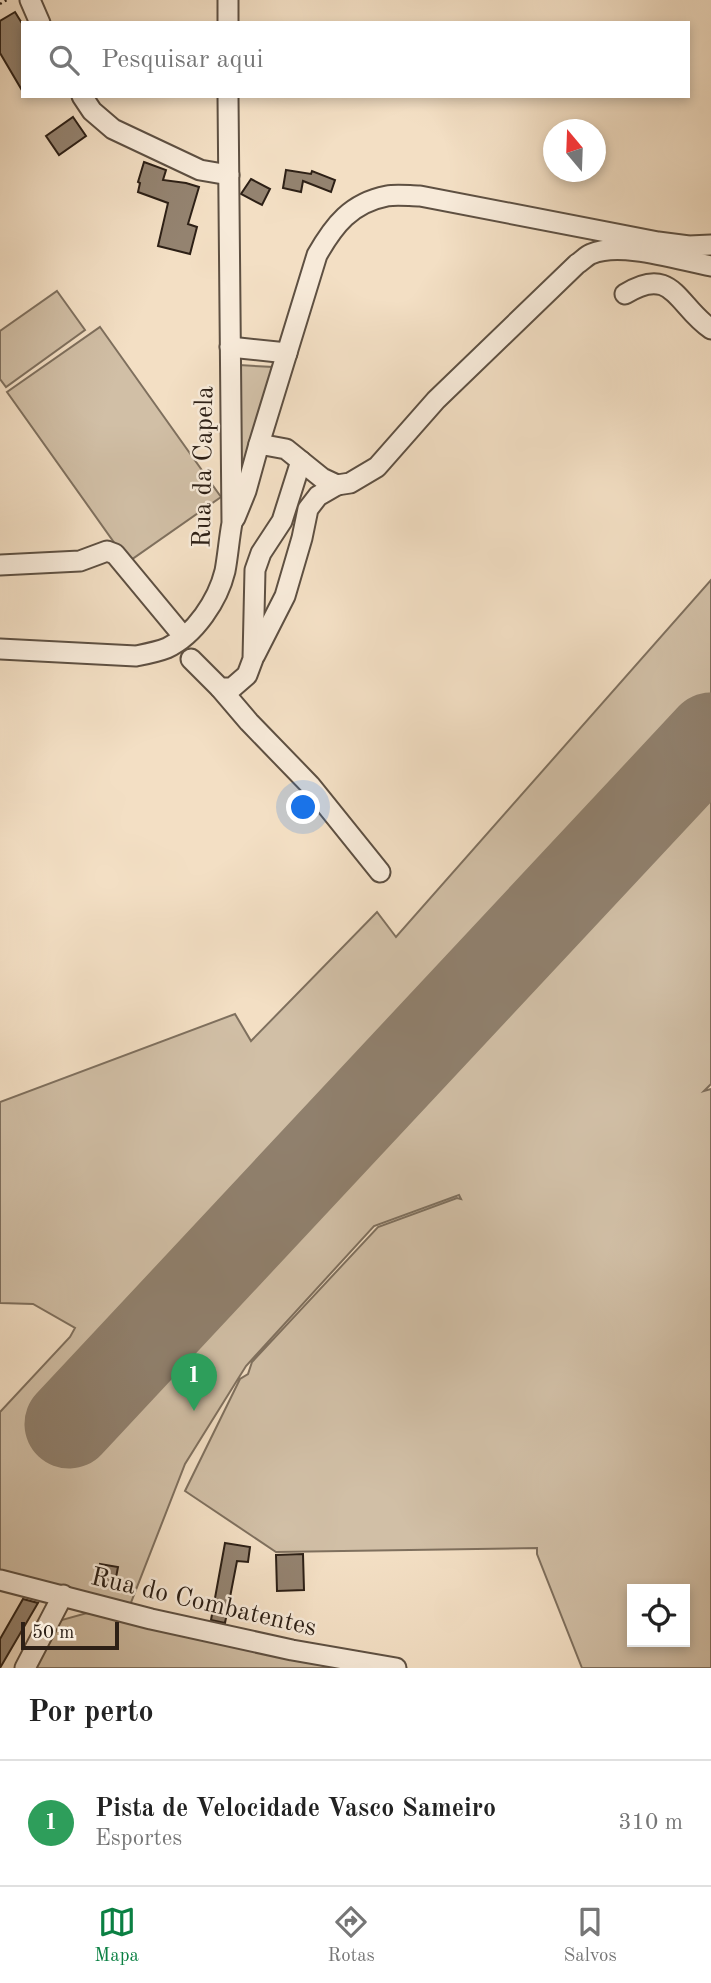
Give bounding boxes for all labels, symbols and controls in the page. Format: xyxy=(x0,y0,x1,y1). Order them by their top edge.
search box xyxy=(21,21,690,98)
icon: search xyxy=(45,41,83,79)
text: Pesquisar aqui xyxy=(101,47,263,73)
north arrow xyxy=(543,119,606,182)
street label: Rua da Capela xyxy=(190,386,218,548)
your location xyxy=(286,790,320,824)
pin: 1 xyxy=(171,1353,217,1411)
street label: Rua do Combatentes xyxy=(88,1564,319,1642)
map controls xyxy=(627,1584,690,1647)
button: locate xyxy=(627,1584,690,1647)
scale bar xyxy=(21,1619,119,1651)
text: 50 m xyxy=(32,1624,74,1643)
text: Por perto xyxy=(28,1698,154,1728)
text: Pista de Velocidade Vasco Sameiro xyxy=(95,1796,496,1822)
text: 1 xyxy=(44,1811,58,1834)
text: 310 m xyxy=(618,1811,683,1834)
text: Esportes xyxy=(95,1827,182,1850)
tab: Mapa xyxy=(94,1903,139,1968)
tab: Rotas xyxy=(328,1903,375,1968)
tab: Salvos xyxy=(564,1903,617,1968)

